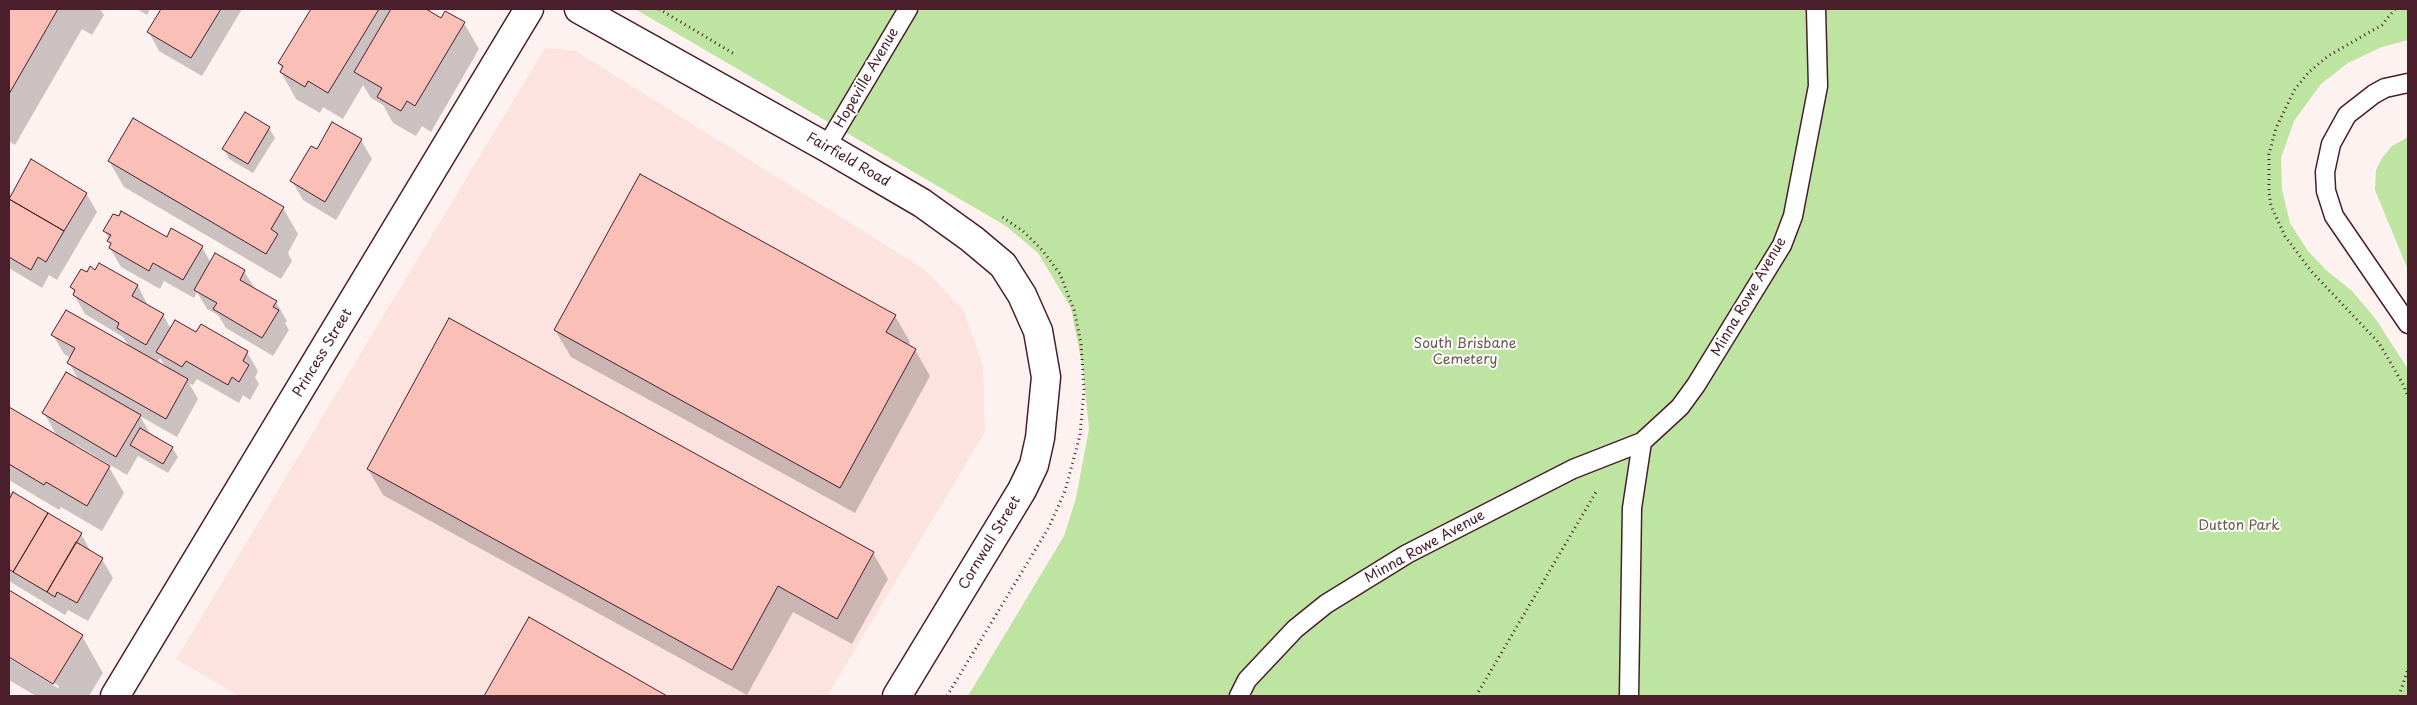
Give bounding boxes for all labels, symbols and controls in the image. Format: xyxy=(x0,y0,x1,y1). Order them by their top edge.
street label: Hopeville Avenue xyxy=(831,25,903,131)
street label: Fairfield Road xyxy=(803,129,893,191)
street label: Minna Rowe Avenue xyxy=(1708,235,1790,359)
street label: Princess Street xyxy=(290,306,356,400)
park label: South Brisbane Cemetery xyxy=(1413,336,1517,368)
street label: Cornwall Street xyxy=(955,493,1025,593)
street label: Minna Rowe Avenue xyxy=(1362,507,1488,587)
park label: Dutton Park xyxy=(2198,518,2280,534)

